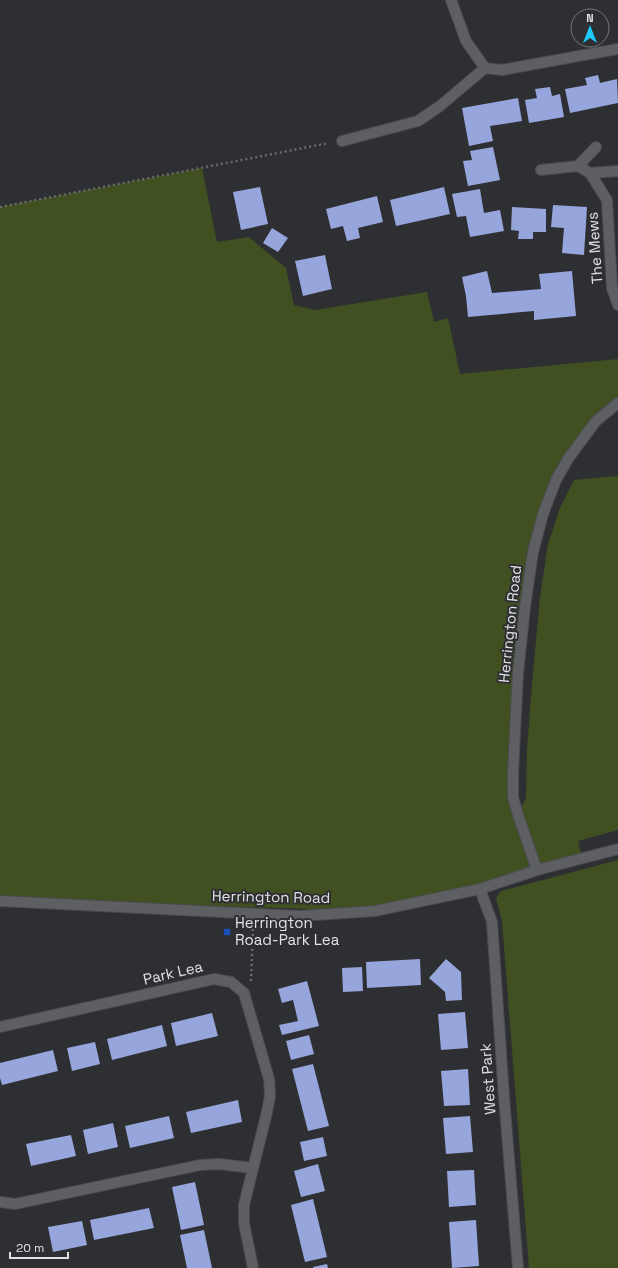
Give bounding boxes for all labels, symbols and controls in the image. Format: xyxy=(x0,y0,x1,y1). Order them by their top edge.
north arrow xyxy=(570,8,610,48)
text: N xyxy=(586,11,594,25)
street label: The Mews xyxy=(582,211,607,285)
street label: Herrington Road xyxy=(494,564,525,684)
street label: Herrington Road xyxy=(212,886,330,907)
place label: Herrington Road-Park Lea xyxy=(235,913,340,949)
marker: Herrington Road-Park Lea xyxy=(222,927,232,937)
street label: Park Lea xyxy=(141,956,205,989)
street label: West Park xyxy=(476,1043,499,1115)
scale bar xyxy=(10,1234,68,1260)
text: 20 m xyxy=(16,1240,44,1256)

